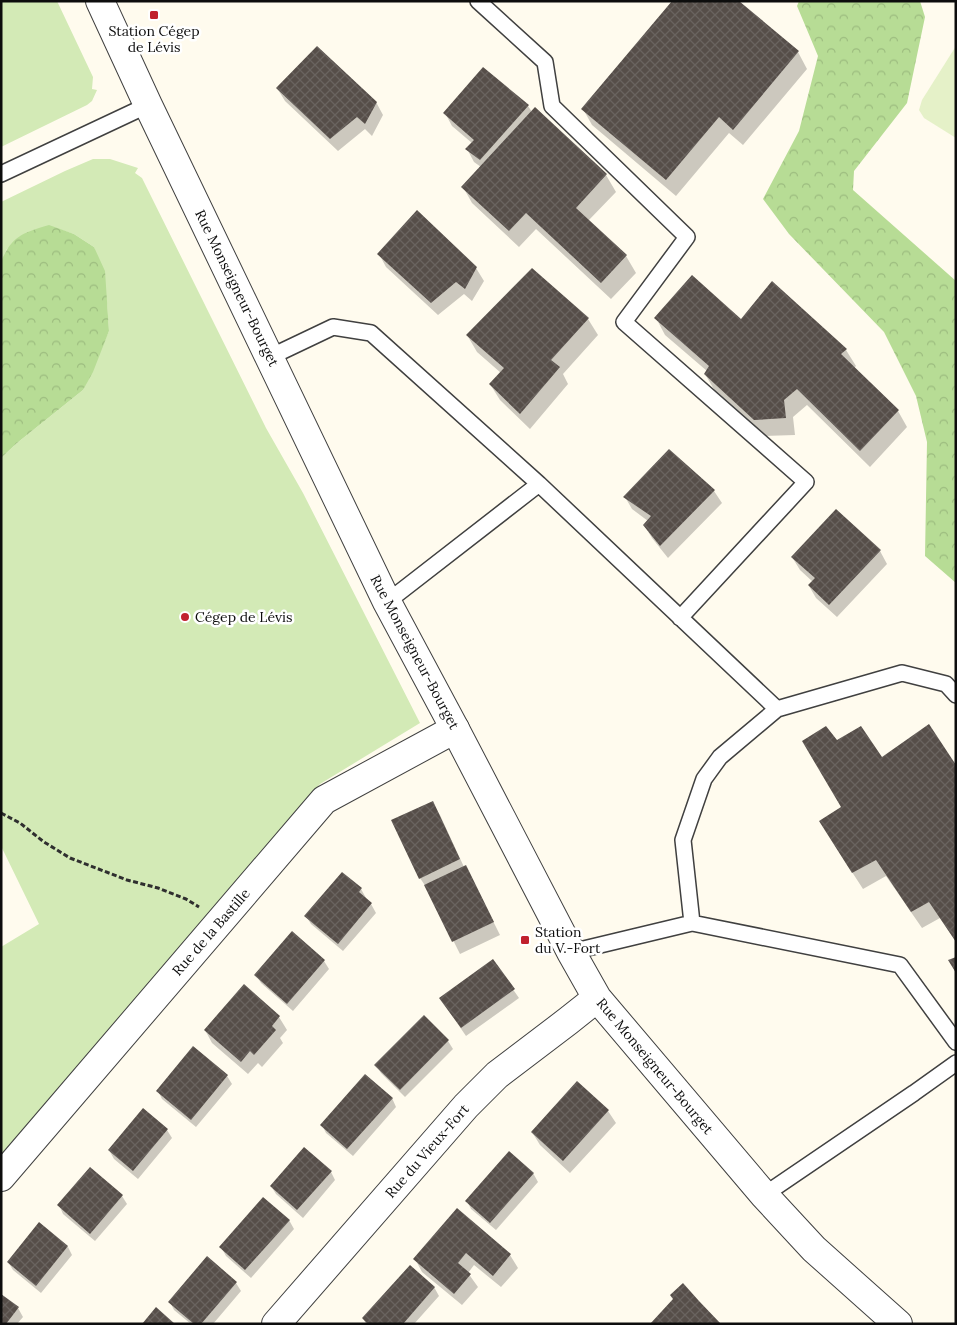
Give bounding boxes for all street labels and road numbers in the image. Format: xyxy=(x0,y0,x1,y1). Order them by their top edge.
street label: Rue Monseigneur-Bourget xyxy=(191,207,283,370)
street label: Rue Monseigneur-Bourget xyxy=(367,572,464,733)
street label: Rue de la Bastille xyxy=(168,884,254,979)
street label: Rue Monseigneur-Bourget xyxy=(593,994,718,1138)
street label: Rue du Vieux-Fort xyxy=(381,1100,473,1202)

